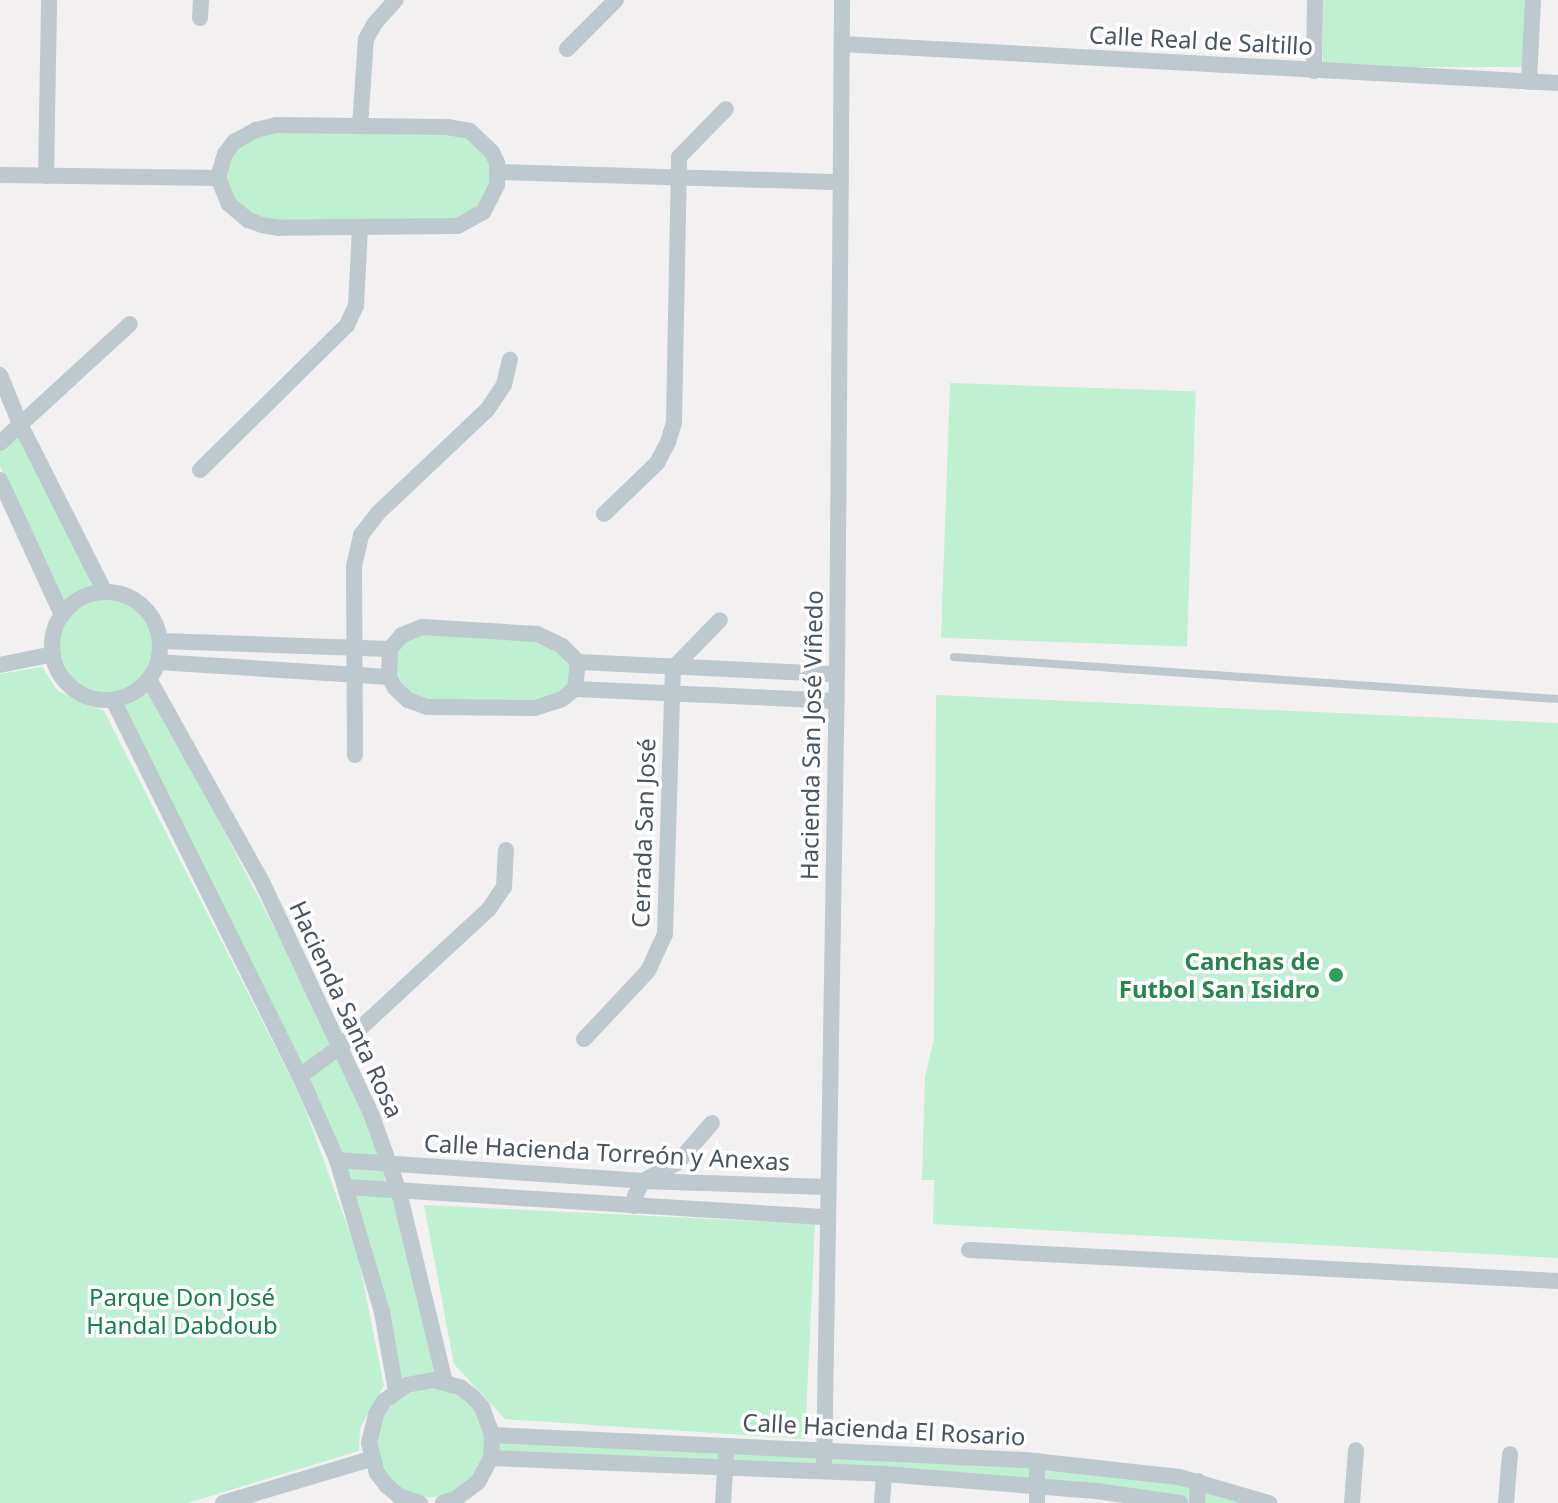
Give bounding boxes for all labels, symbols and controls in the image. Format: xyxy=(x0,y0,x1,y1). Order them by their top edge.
street label: Calle Real de Saltillo xyxy=(1088,20,1314,60)
street label: Hacienda San José Viñedo xyxy=(794,590,828,880)
street label: Cerrada San José xyxy=(625,738,661,928)
street label: Hacienda Santa Rosa xyxy=(284,896,410,1122)
place label: Canchas de Futbol San Isidro xyxy=(1119,947,1320,1003)
marker: Canchas de Futbol San Isidro xyxy=(1327,966,1345,984)
street label: Calle Hacienda Torreón y Anexas xyxy=(423,1128,791,1176)
park label: Parque Don José Handal Dabdoub xyxy=(86,1283,278,1339)
street label: Calle Hacienda El Rosario xyxy=(742,1407,1026,1451)

